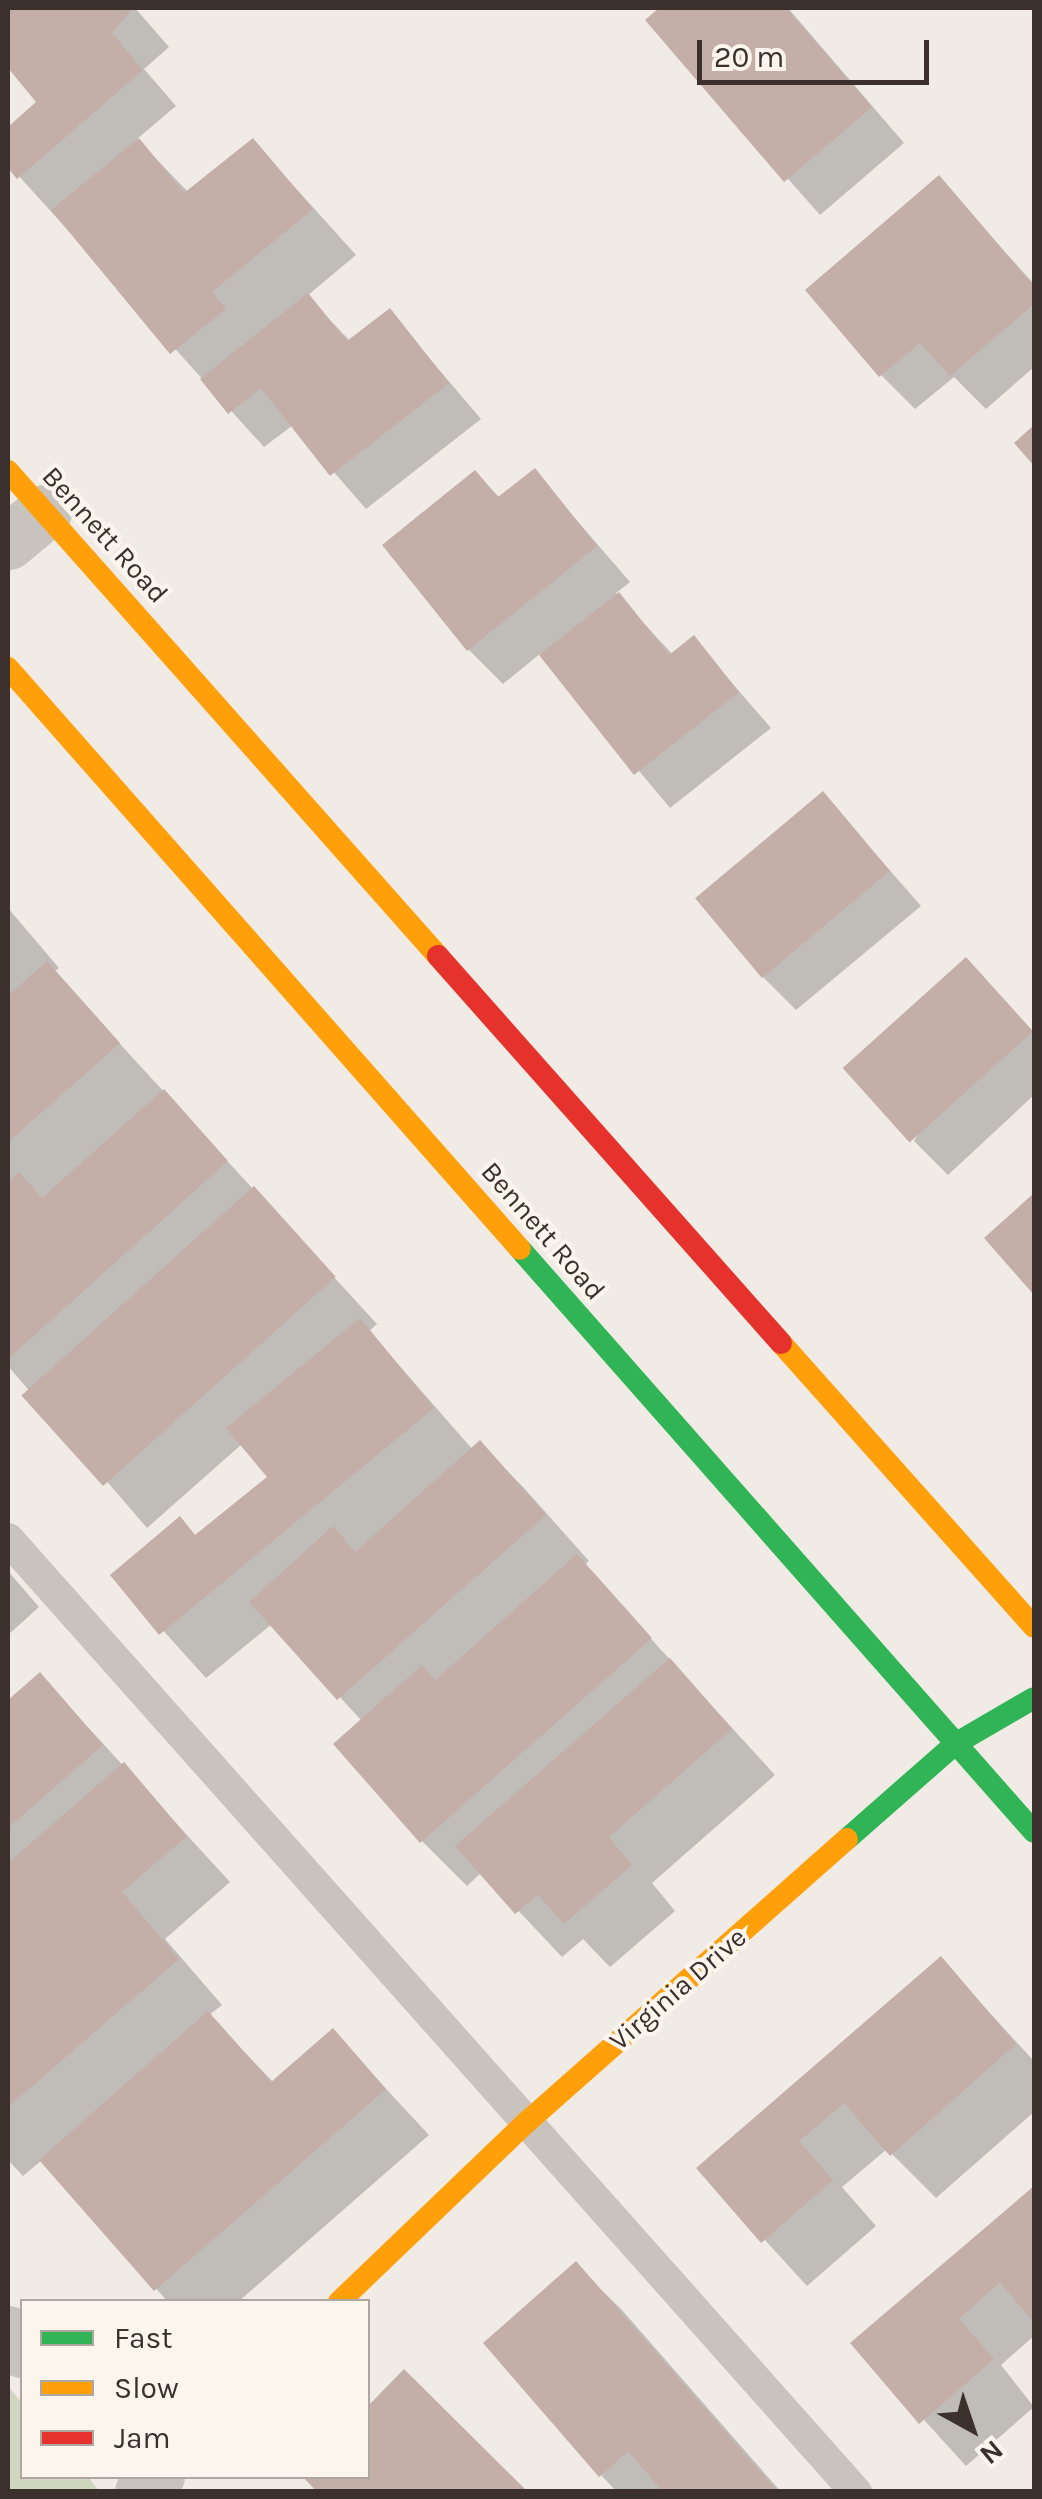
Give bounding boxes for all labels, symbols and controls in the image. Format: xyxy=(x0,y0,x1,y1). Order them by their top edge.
scale bar xyxy=(702,20,934,82)
text: 20 m xyxy=(714,39,784,75)
street label: Bennett Road xyxy=(35,460,175,610)
street label: Bennett Road xyxy=(474,1155,612,1307)
street label: Virginia Drive xyxy=(603,1920,753,2058)
legend xyxy=(20,2299,370,2479)
text: Fast xyxy=(114,2320,173,2356)
text: Slow xyxy=(114,2370,179,2406)
north arrow xyxy=(922,2379,1022,2479)
text: Jam xyxy=(114,2420,171,2456)
text: N xyxy=(973,2433,1010,2471)

